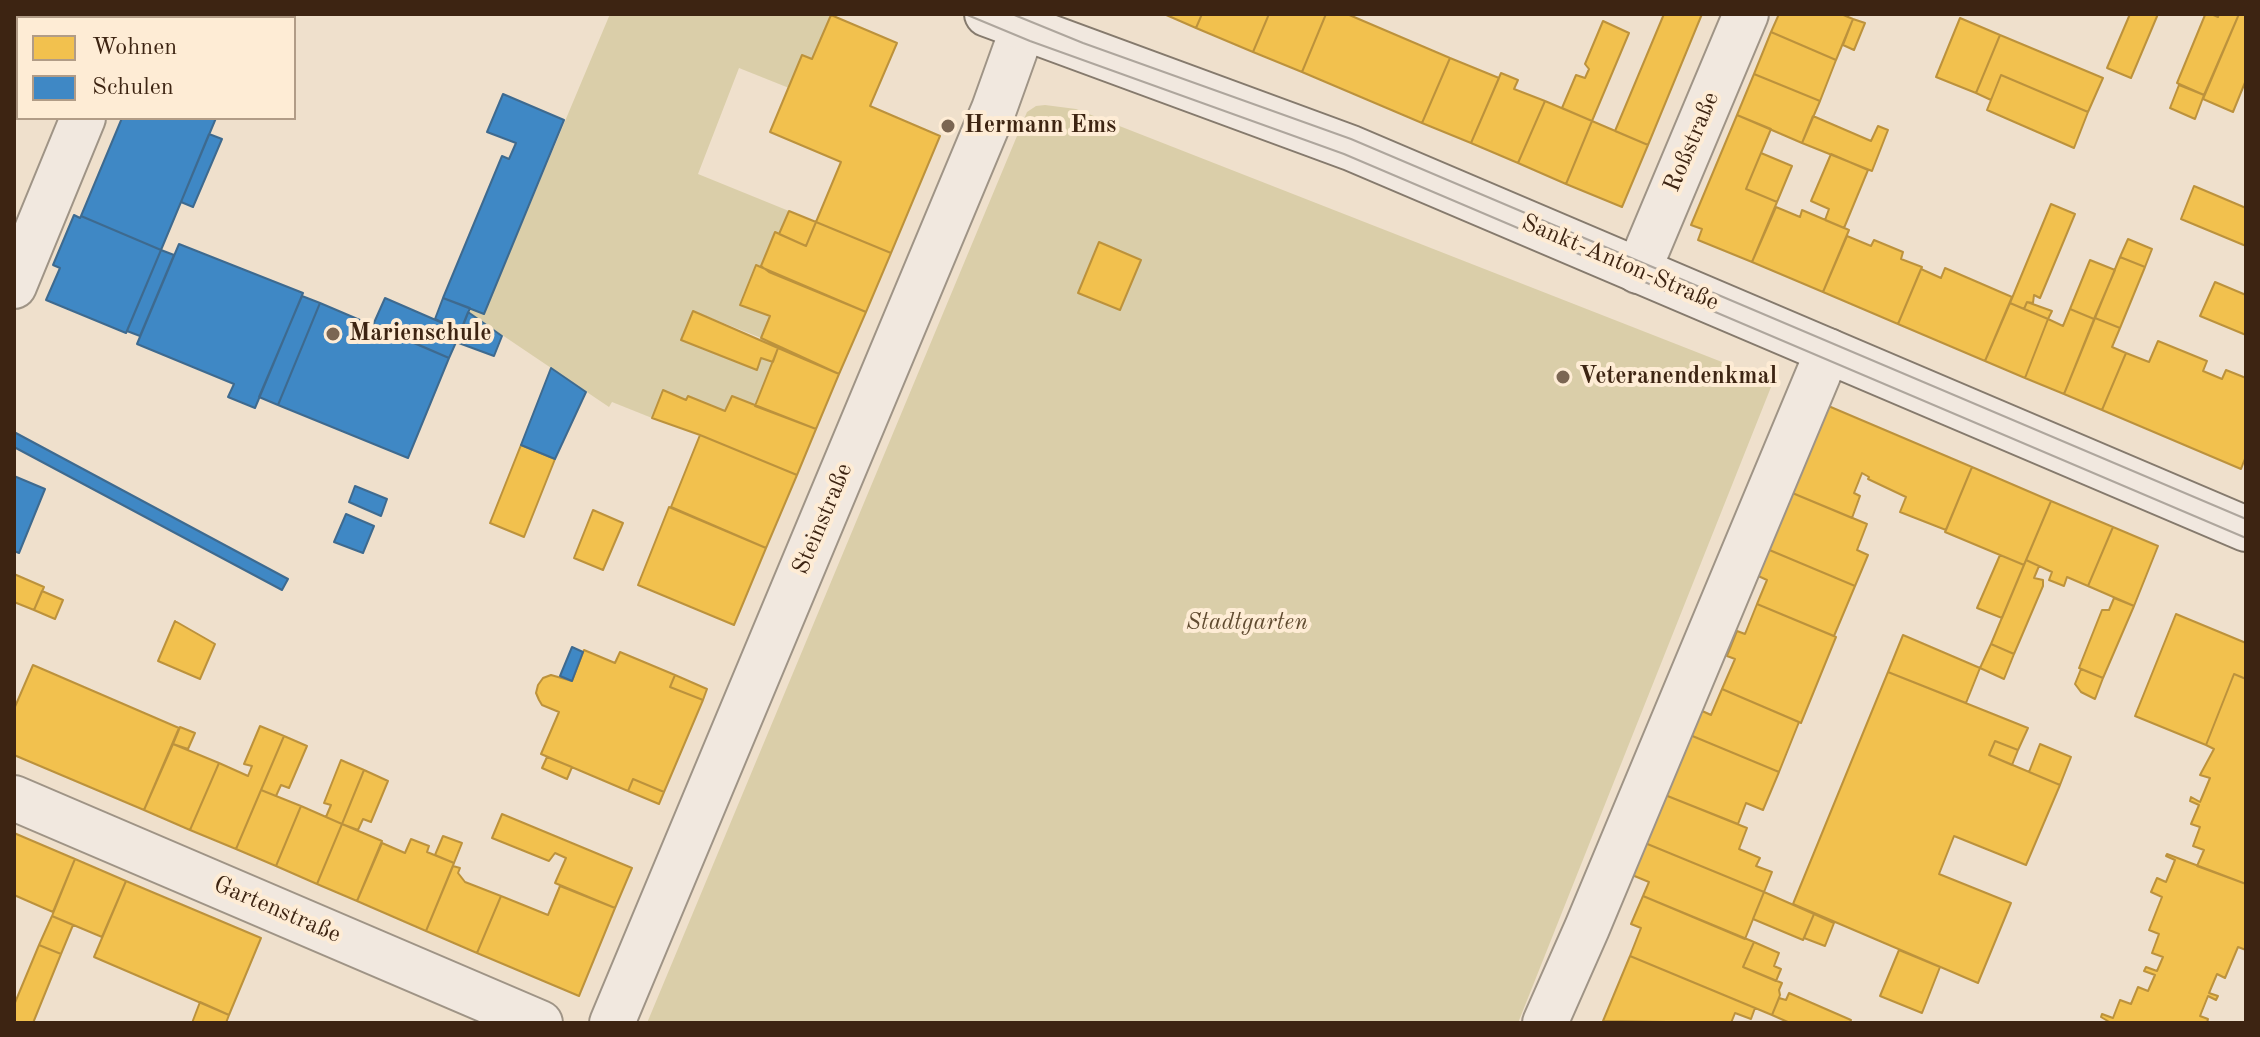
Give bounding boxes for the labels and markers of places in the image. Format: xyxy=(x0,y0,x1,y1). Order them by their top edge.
place label: Hermann Ems xyxy=(964,112,1116,140)
marker: Hermann Ems xyxy=(939,117,957,135)
place label: Marienschule xyxy=(349,320,492,348)
marker: Marienschule xyxy=(324,325,342,343)
place label: Veteranendenkmal xyxy=(1579,363,1777,391)
marker: Veteranendenkmal xyxy=(1554,368,1572,386)

